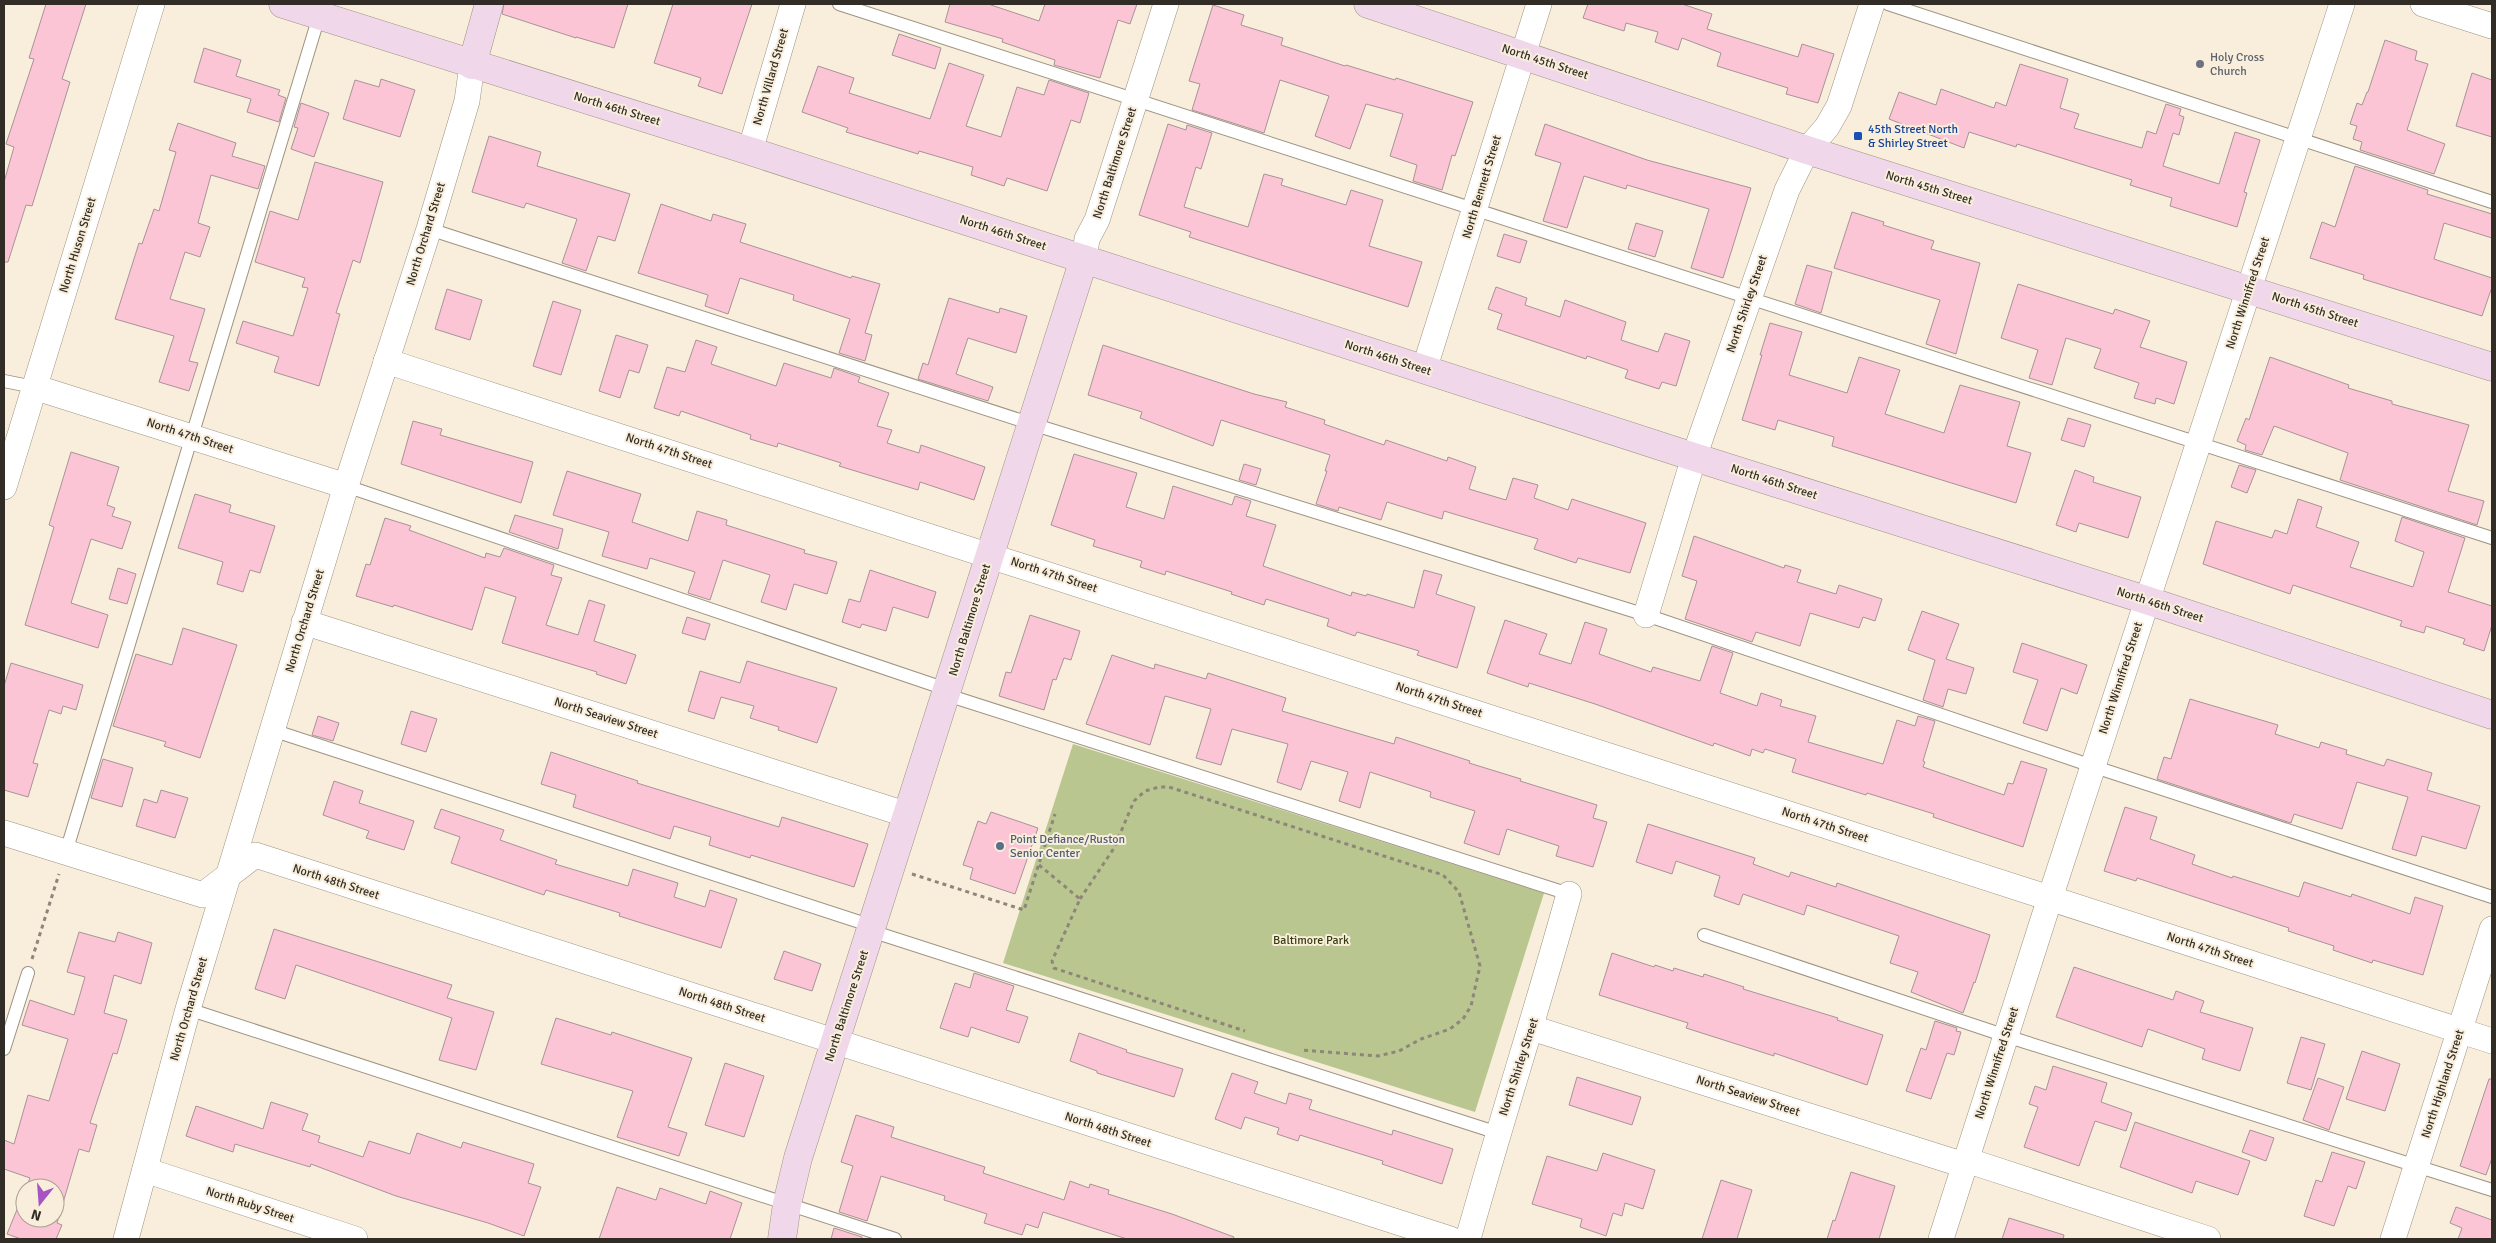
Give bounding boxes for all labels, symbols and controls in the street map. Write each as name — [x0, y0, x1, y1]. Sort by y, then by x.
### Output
street label: North Villard Street — [750, 27, 792, 127]
street label: North 45th Street — [1500, 41, 1590, 83]
place label: Holy Cross Church — [2210, 50, 2264, 79]
marker: Holy Cross Church — [2194, 58, 2206, 70]
street label: North 46th Street — [572, 89, 662, 129]
street label: North Baltimore Street — [1090, 105, 1140, 221]
place label: 45th Street North & Shirley Street — [1868, 122, 1958, 151]
marker: 45th Street North & Shirley Street — [1852, 130, 1864, 142]
street label: North Bennett Street — [1459, 134, 1505, 240]
street label: North 45th Street — [1884, 168, 1974, 208]
street label: North Orchard Street — [403, 180, 449, 288]
street label: North Huson Street — [56, 195, 100, 295]
street label: North 46th Street — [958, 212, 1048, 254]
street label: North Winnifred Street — [2223, 235, 2273, 351]
street label: North Shirley Street — [1723, 253, 1771, 355]
street label: North 45th Street — [2270, 289, 2360, 331]
street label: North 46th Street — [1343, 337, 1433, 379]
street label: North 47th Street — [145, 415, 235, 457]
street label: North 47th Street — [624, 430, 714, 472]
street label: North 46th Street — [1729, 461, 1819, 503]
street label: North 47th Street — [1009, 554, 1099, 596]
street label: North Baltimore Street — [946, 562, 994, 678]
street label: North Orchard Street — [282, 567, 328, 675]
street label: North 46th Street — [2115, 584, 2205, 626]
street label: North Winnifred Street — [2096, 620, 2146, 736]
street label: North 47th Street — [1394, 679, 1484, 721]
street label: North Seaview Street — [552, 694, 660, 742]
street label: North 47th Street — [1780, 804, 1870, 846]
place label: Point Defiance/Ruston Senior Center — [1010, 832, 1125, 861]
marker: Point Defiance/Ruston Senior Center — [994, 840, 1006, 852]
street label: North 48th Street — [291, 861, 381, 903]
street label: North 47th Street — [2165, 929, 2255, 971]
park label: Baltimore Park — [1273, 933, 1349, 948]
street label: North Baltimore Street — [822, 948, 872, 1064]
street label: North Orchard Street — [167, 955, 211, 1063]
street label: North 48th Street — [677, 984, 767, 1026]
street label: North Winnifred Street — [1972, 1005, 2022, 1121]
street label: North Shirley Street — [1496, 1016, 1542, 1118]
street label: North Highland Street — [2418, 1028, 2468, 1140]
street label: North Seaview Street — [1694, 1072, 1802, 1120]
street label: North 48th Street — [1063, 1109, 1153, 1151]
north arrow — [15, 1178, 65, 1228]
street label: North Ruby Street — [204, 1184, 296, 1226]
text: N — [29, 1205, 43, 1225]

